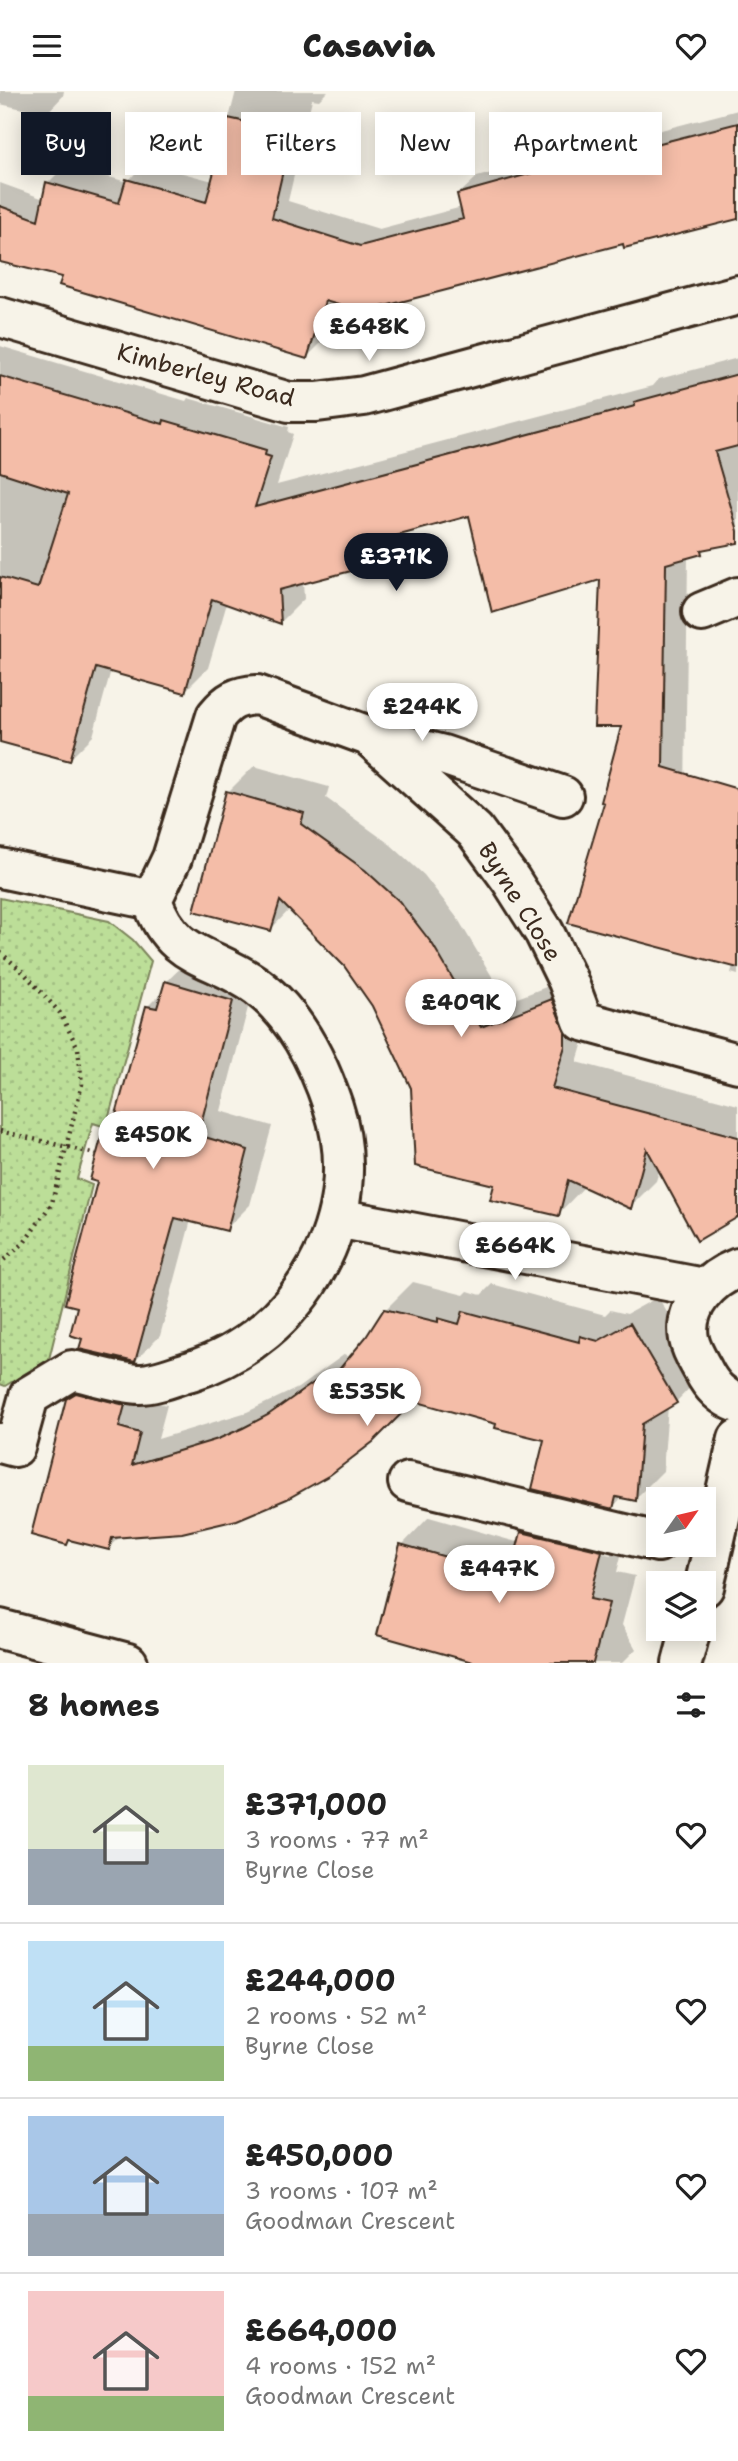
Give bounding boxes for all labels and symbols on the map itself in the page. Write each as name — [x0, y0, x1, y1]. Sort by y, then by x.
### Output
pin: £648K — [320, 303, 418, 363]
street label: Kimberley Road — [114, 336, 298, 414]
pin: £371K — [347, 533, 445, 593]
pin: £244K — [373, 683, 471, 743]
street label: Byrne Close — [471, 836, 569, 968]
pin: £409K — [412, 979, 510, 1039]
pin: £450K — [104, 1111, 202, 1171]
pin: £664K — [466, 1223, 564, 1282]
pin: £535K — [318, 1369, 416, 1428]
north arrow — [646, 1487, 716, 1557]
pin: £447K — [450, 1545, 548, 1605]

